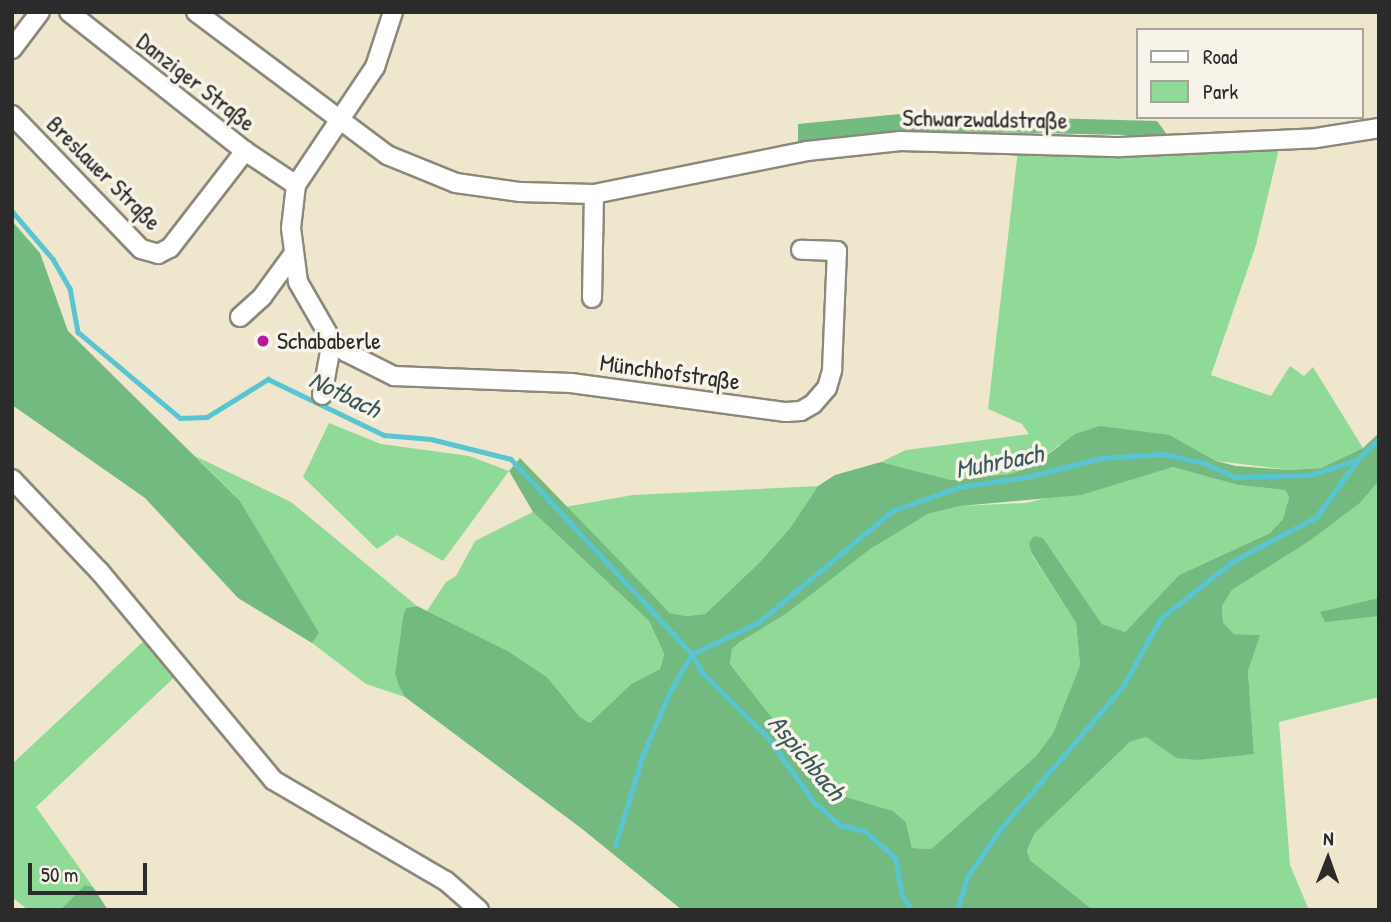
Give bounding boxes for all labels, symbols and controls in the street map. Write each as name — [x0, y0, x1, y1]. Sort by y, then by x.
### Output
street label: Danziger Straße — [131, 27, 261, 137]
legend — [1136, 28, 1363, 119]
text: Road — [1203, 42, 1237, 71]
text: Park — [1203, 77, 1238, 106]
street label: Schwarzwaldstraße — [902, 103, 1068, 135]
street label: Breslauer Straße — [41, 110, 167, 236]
place label: Schababerle — [277, 327, 381, 355]
marker: Schababerle — [255, 333, 271, 349]
street label: Münchhofstraße — [598, 348, 742, 396]
water label: Notbach — [304, 364, 386, 424]
water label: Muhrbach — [952, 437, 1046, 485]
water label: Aspichbach — [762, 708, 852, 806]
north arrow — [1293, 824, 1363, 894]
text: N — [1323, 825, 1334, 851]
scale bar — [32, 848, 150, 892]
text: 50 m — [41, 860, 78, 889]

